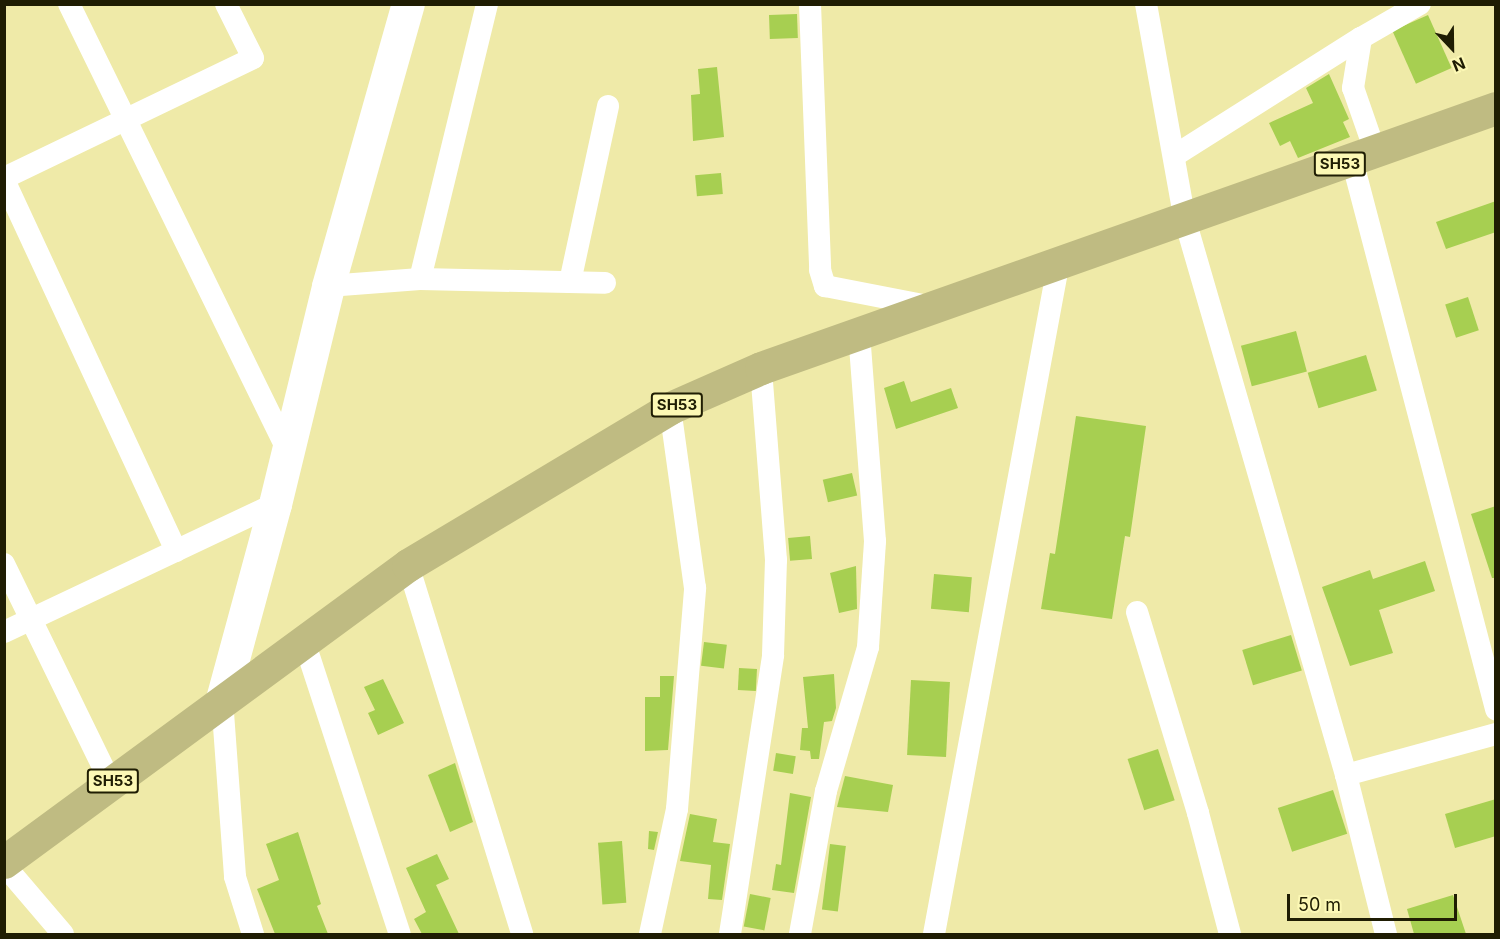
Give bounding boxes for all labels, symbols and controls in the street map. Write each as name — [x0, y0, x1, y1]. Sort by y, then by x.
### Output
north arrow — [1422, 18, 1482, 78]
text: N — [1449, 53, 1468, 76]
road number: SH53 — [1313, 152, 1367, 176]
road number: SH53 — [650, 393, 704, 417]
road number: SH53 — [86, 769, 140, 793]
scale bar — [1290, 882, 1460, 920]
text: 50 m — [1298, 894, 1341, 915]

